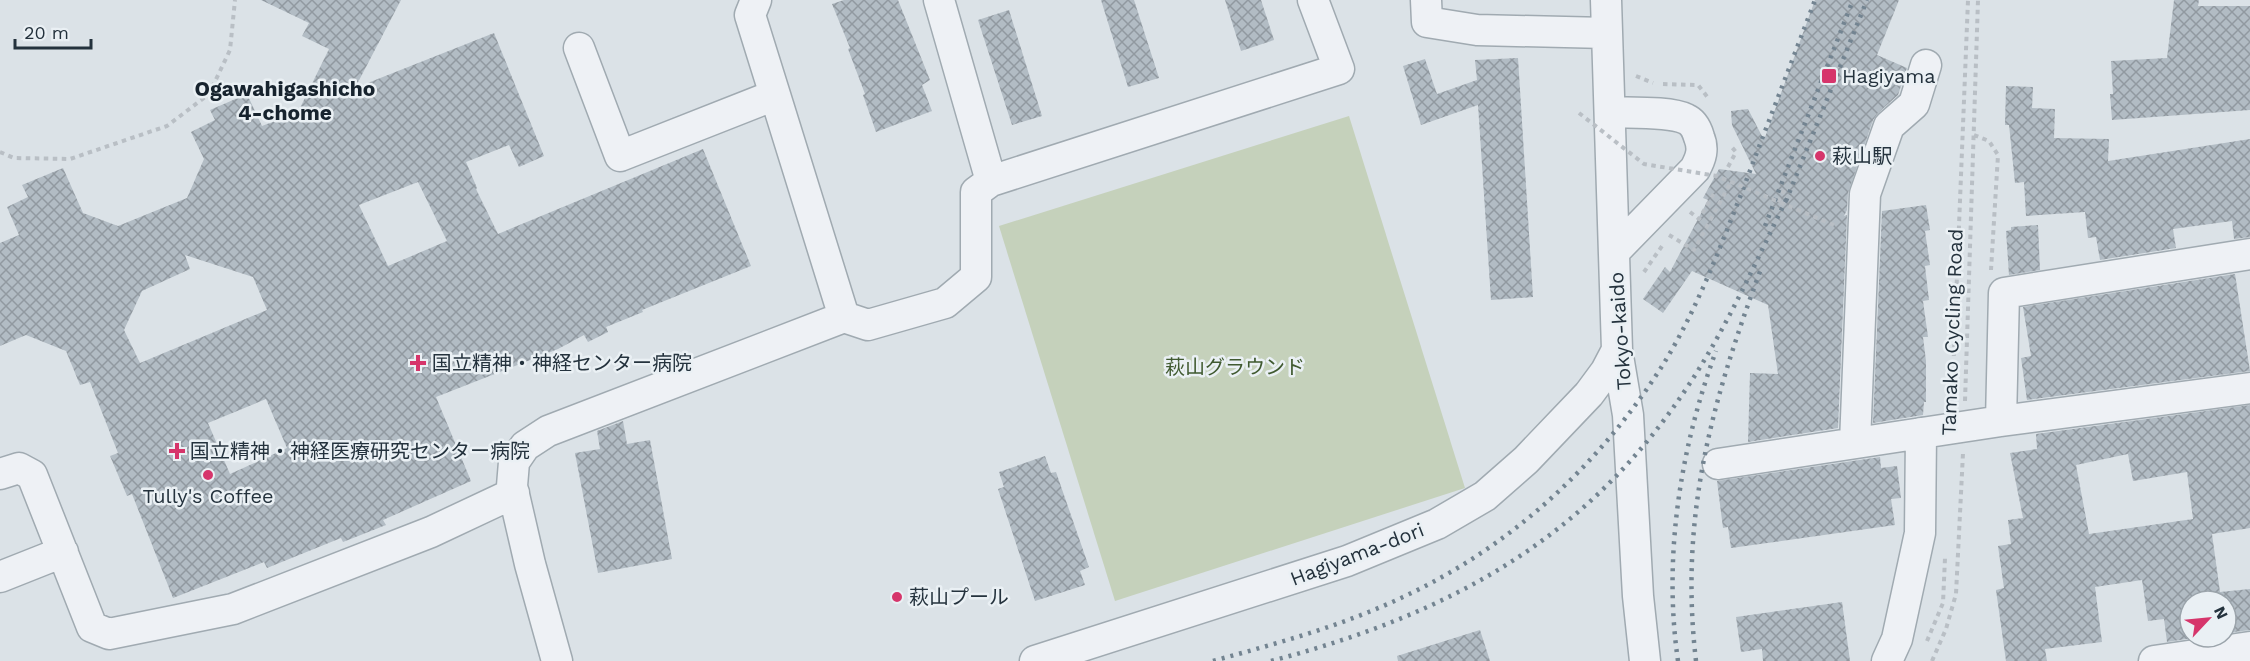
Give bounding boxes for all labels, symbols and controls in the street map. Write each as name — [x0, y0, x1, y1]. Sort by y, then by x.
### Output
scale bar — [15, 12, 92, 50]
text: 20 m — [24, 22, 69, 43]
place label: Hagiyama — [1842, 64, 1936, 88]
marker: Hagiyama — [1820, 67, 1838, 85]
district label: Ogawahigashicho 4-chome — [195, 76, 375, 125]
place label: 萩山駅 — [1832, 144, 1892, 168]
marker: 萩山駅 — [1813, 149, 1827, 163]
street label: Tamako Cycling Road — [1936, 228, 1968, 436]
street label: Tokyo-kaido — [1604, 271, 1636, 391]
place label: 国立精神・神経センター病院 — [432, 351, 692, 375]
marker: 国立精神・神経センター病院 — [409, 354, 427, 372]
park label: 萩山グラウンド — [1165, 355, 1305, 379]
place label: 国立精神・神経医療研究センター病院 — [190, 439, 530, 463]
marker: 国立精神・神経医療研究センター病院 — [168, 442, 186, 460]
marker: Tully's Coffee — [201, 468, 215, 482]
place label: Tully's Coffee — [142, 484, 274, 508]
street label: Hagiyama-dori — [1287, 517, 1427, 591]
place label: 萩山プール — [909, 585, 1009, 609]
north arrow — [2178, 589, 2238, 649]
marker: 萩山プール — [890, 590, 904, 604]
text: N — [2210, 603, 2232, 622]

